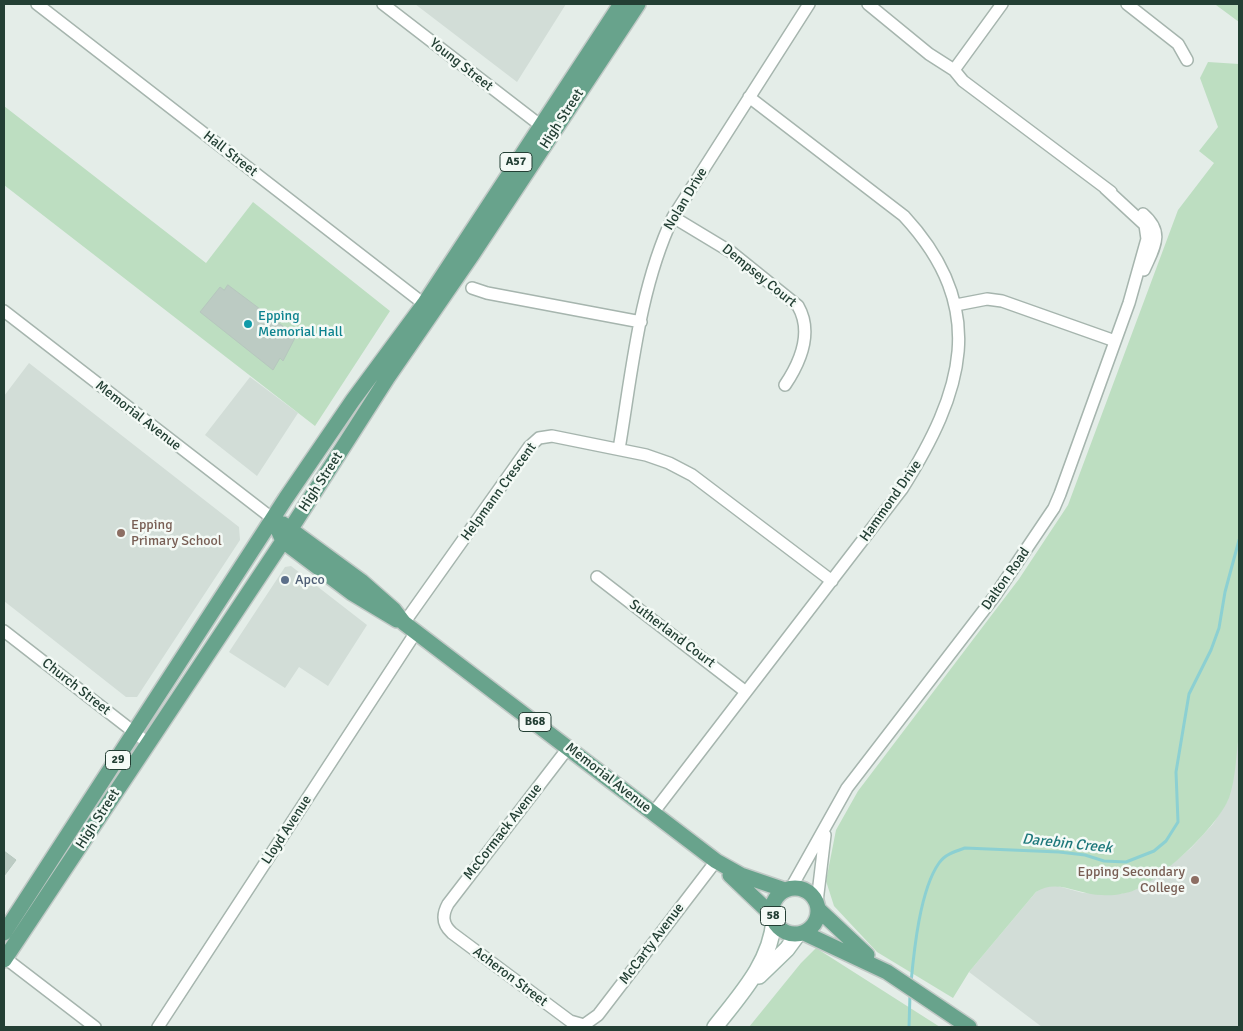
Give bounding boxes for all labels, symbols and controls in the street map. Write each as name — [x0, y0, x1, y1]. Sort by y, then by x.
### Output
street label: Young Street — [426, 35, 496, 95]
street label: High Street — [536, 86, 588, 152]
street label: Hall Street — [200, 128, 260, 180]
road number: A57 — [500, 152, 532, 172]
street label: Nolan Drive — [661, 165, 711, 233]
street label: Dempsey Court — [718, 241, 800, 311]
place label: Epping Memorial Hall — [258, 308, 343, 341]
marker: Epping Memorial Hall — [242, 318, 254, 330]
street label: Memorial Avenue — [92, 377, 184, 455]
street label: Helpmann Crescent — [458, 440, 540, 544]
street label: High Street — [295, 449, 347, 515]
street label: Hammond Drive — [857, 457, 925, 545]
place label: Epping Primary School — [131, 517, 222, 550]
marker: Epping Primary School — [115, 527, 127, 539]
street label: Dalton Road — [978, 544, 1034, 614]
place label: Apco — [295, 572, 325, 588]
marker: Apco — [279, 574, 291, 586]
street label: Sutherland Court — [626, 596, 718, 672]
street label: Church Street — [38, 655, 114, 719]
road number: B68 — [519, 712, 551, 732]
street label: Memorial Avenue — [562, 739, 654, 817]
road number: 29 — [106, 750, 130, 770]
street label: McCormack Avenue — [460, 781, 546, 883]
street label: High Street — [72, 786, 124, 852]
street label: Lloyd Avenue — [258, 792, 316, 868]
water label: Darebin Creek — [1021, 830, 1113, 858]
place label: Epping Secondary College — [1078, 864, 1185, 896]
marker: Epping Secondary College — [1189, 874, 1201, 886]
street label: McCarty Avenue — [616, 900, 688, 988]
road number: 58 — [760, 906, 786, 926]
street label: Acheron Street — [469, 944, 551, 1010]

